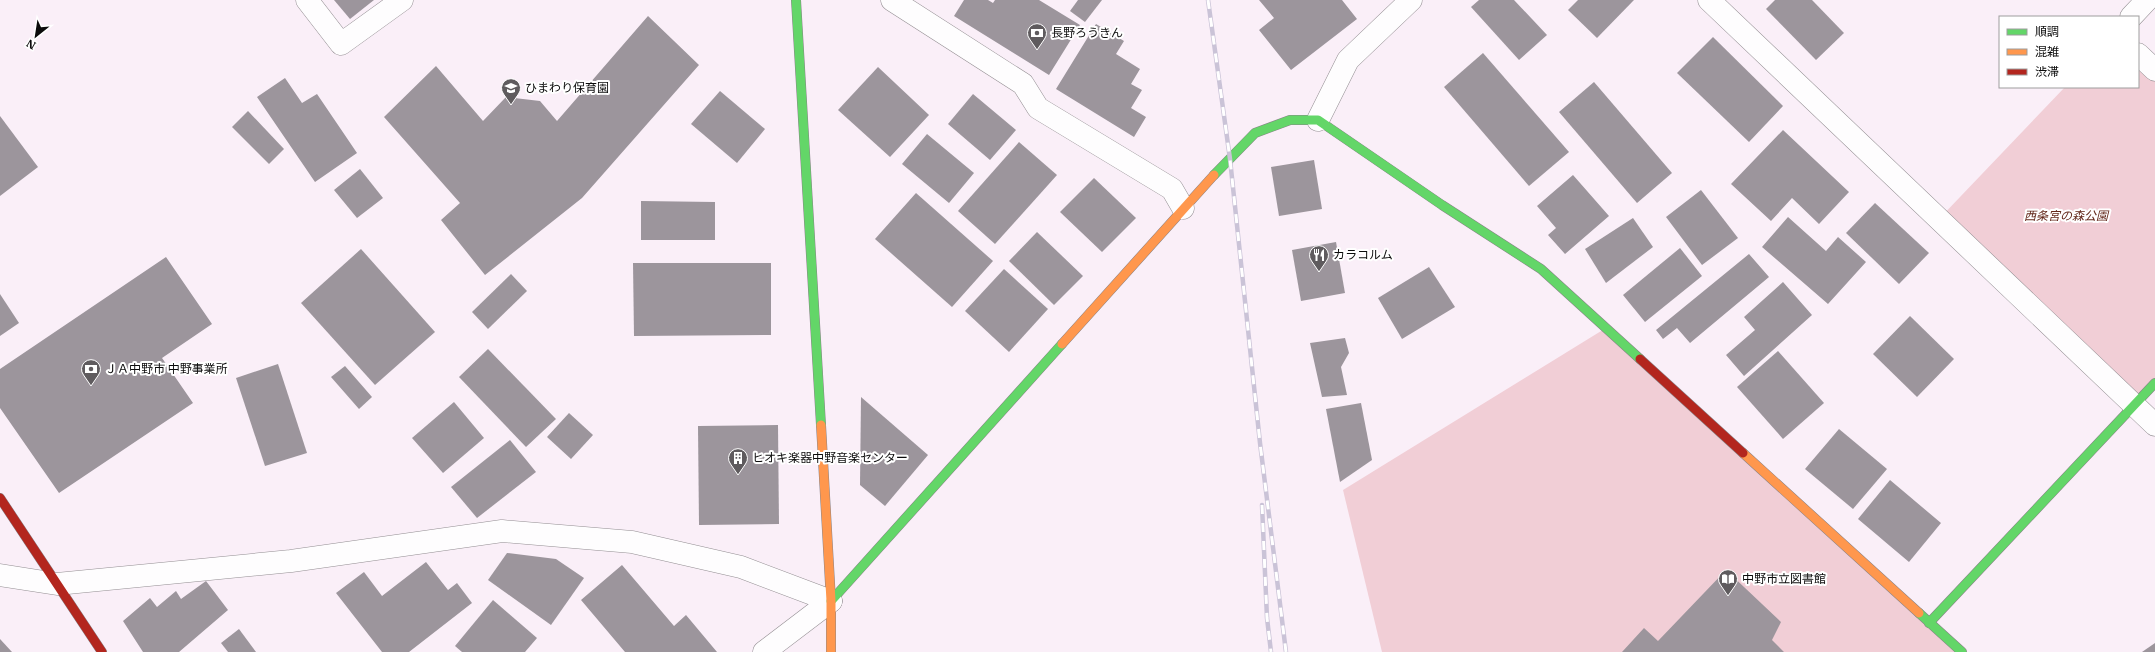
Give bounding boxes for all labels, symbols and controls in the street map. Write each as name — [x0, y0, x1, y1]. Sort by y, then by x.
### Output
north arrow — [16, 16, 56, 56]
legend — [1999, 16, 2139, 88]
bank icon: 長野ろうきん — [1026, 22, 1048, 50]
text: 順調 — [2035, 24, 2059, 39]
place label: 長野ろうきん — [1051, 25, 1123, 40]
text: N — [23, 36, 38, 53]
text: 混雑 — [2035, 44, 2059, 59]
text: 渋滞 — [2035, 64, 2059, 79]
school or university icon: ひまわり保育園 — [500, 77, 522, 105]
place label: ひまわり保育園 — [525, 80, 609, 95]
park label: 西条宮の森公園 — [2024, 208, 2110, 223]
restaurant icon: カラコルム — [1308, 244, 1330, 272]
place label: カラコルム — [1333, 247, 1393, 262]
bank icon: ＪＡ中野市 中野事業所 — [80, 358, 102, 386]
place label: ＪＡ中野市 中野事業所 — [105, 361, 228, 376]
building icon: ヒオキ楽器中野音楽センター — [727, 447, 749, 475]
place label: ヒオキ楽器中野音楽センター — [752, 450, 908, 465]
library icon: 中野市立図書館 — [1717, 568, 1739, 596]
place label: 中野市立図書館 — [1742, 571, 1826, 586]

